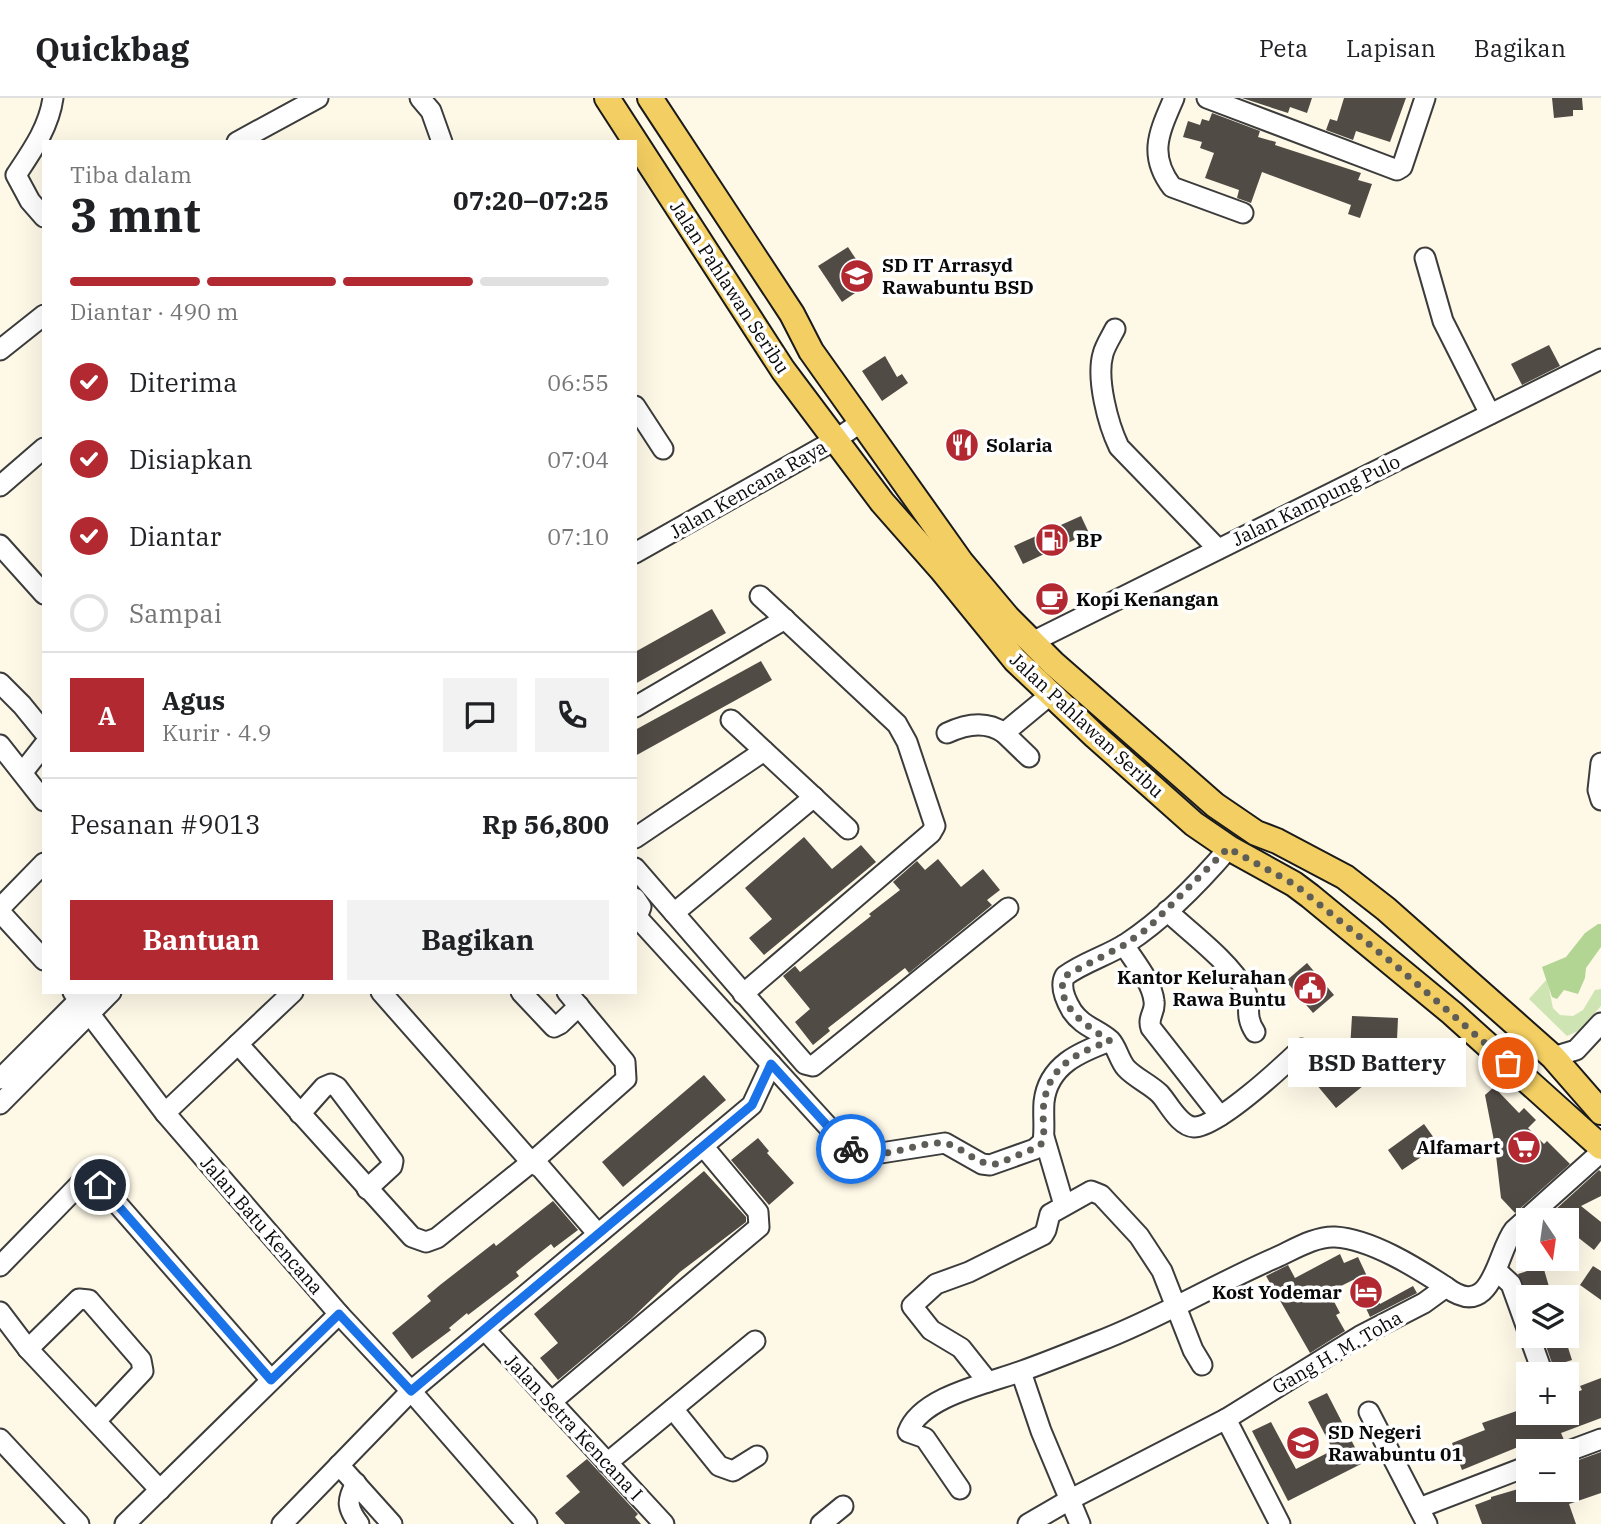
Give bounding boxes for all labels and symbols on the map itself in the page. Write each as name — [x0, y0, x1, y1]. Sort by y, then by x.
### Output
street label: Jalan Pahlawan Seribu — [665, 196, 795, 378]
place label: SD IT Arrasyd Rawabuntu BSD — [882, 253, 1034, 299]
school or university icon: SD IT Arrasyd Rawabuntu BSD — [838, 257, 876, 295]
restaurant icon: Solaria — [943, 426, 981, 464]
place label: Solaria — [986, 433, 1053, 457]
street label: Jalan Kencana Raya — [665, 434, 831, 544]
street label: Jalan Kampung Pulo — [1228, 449, 1404, 551]
fuel station icon: BP — [1033, 521, 1071, 559]
place label: BP — [1076, 528, 1102, 552]
cafe icon: Kopi Kenangan — [1033, 580, 1071, 618]
place label: Kopi Kenangan — [1076, 587, 1219, 611]
street label: Jalan Pahlawan Seribu — [1005, 647, 1169, 803]
place label: Kantor Kelurahan Rawa Buntu — [1117, 965, 1286, 1011]
public building icon: Kantor Kelurahan Rawa Buntu — [1291, 969, 1329, 1007]
pin — [1478, 1033, 1538, 1093]
callout: BSD Battery — [1288, 1038, 1466, 1088]
courier — [816, 1114, 886, 1184]
supermarket icon: Alfamart — [1505, 1128, 1543, 1166]
place label: Alfamart — [1416, 1135, 1500, 1159]
street label: Jalan Batu Kencana — [195, 1151, 329, 1299]
pin — [70, 1155, 130, 1215]
north arrow — [1516, 1208, 1578, 1270]
hotel icon: Kost Yodemar — [1347, 1273, 1385, 1311]
place label: Kost Yodemar — [1212, 1280, 1343, 1304]
street label: Gang H. M. Toha — [1268, 1305, 1406, 1399]
street label: Jalan Setra Kencana I — [500, 1349, 648, 1505]
place label: SD Negeri Rawabuntu 01 — [1328, 1420, 1463, 1466]
school or university icon: SD Negeri Rawabuntu 01 — [1284, 1424, 1322, 1462]

